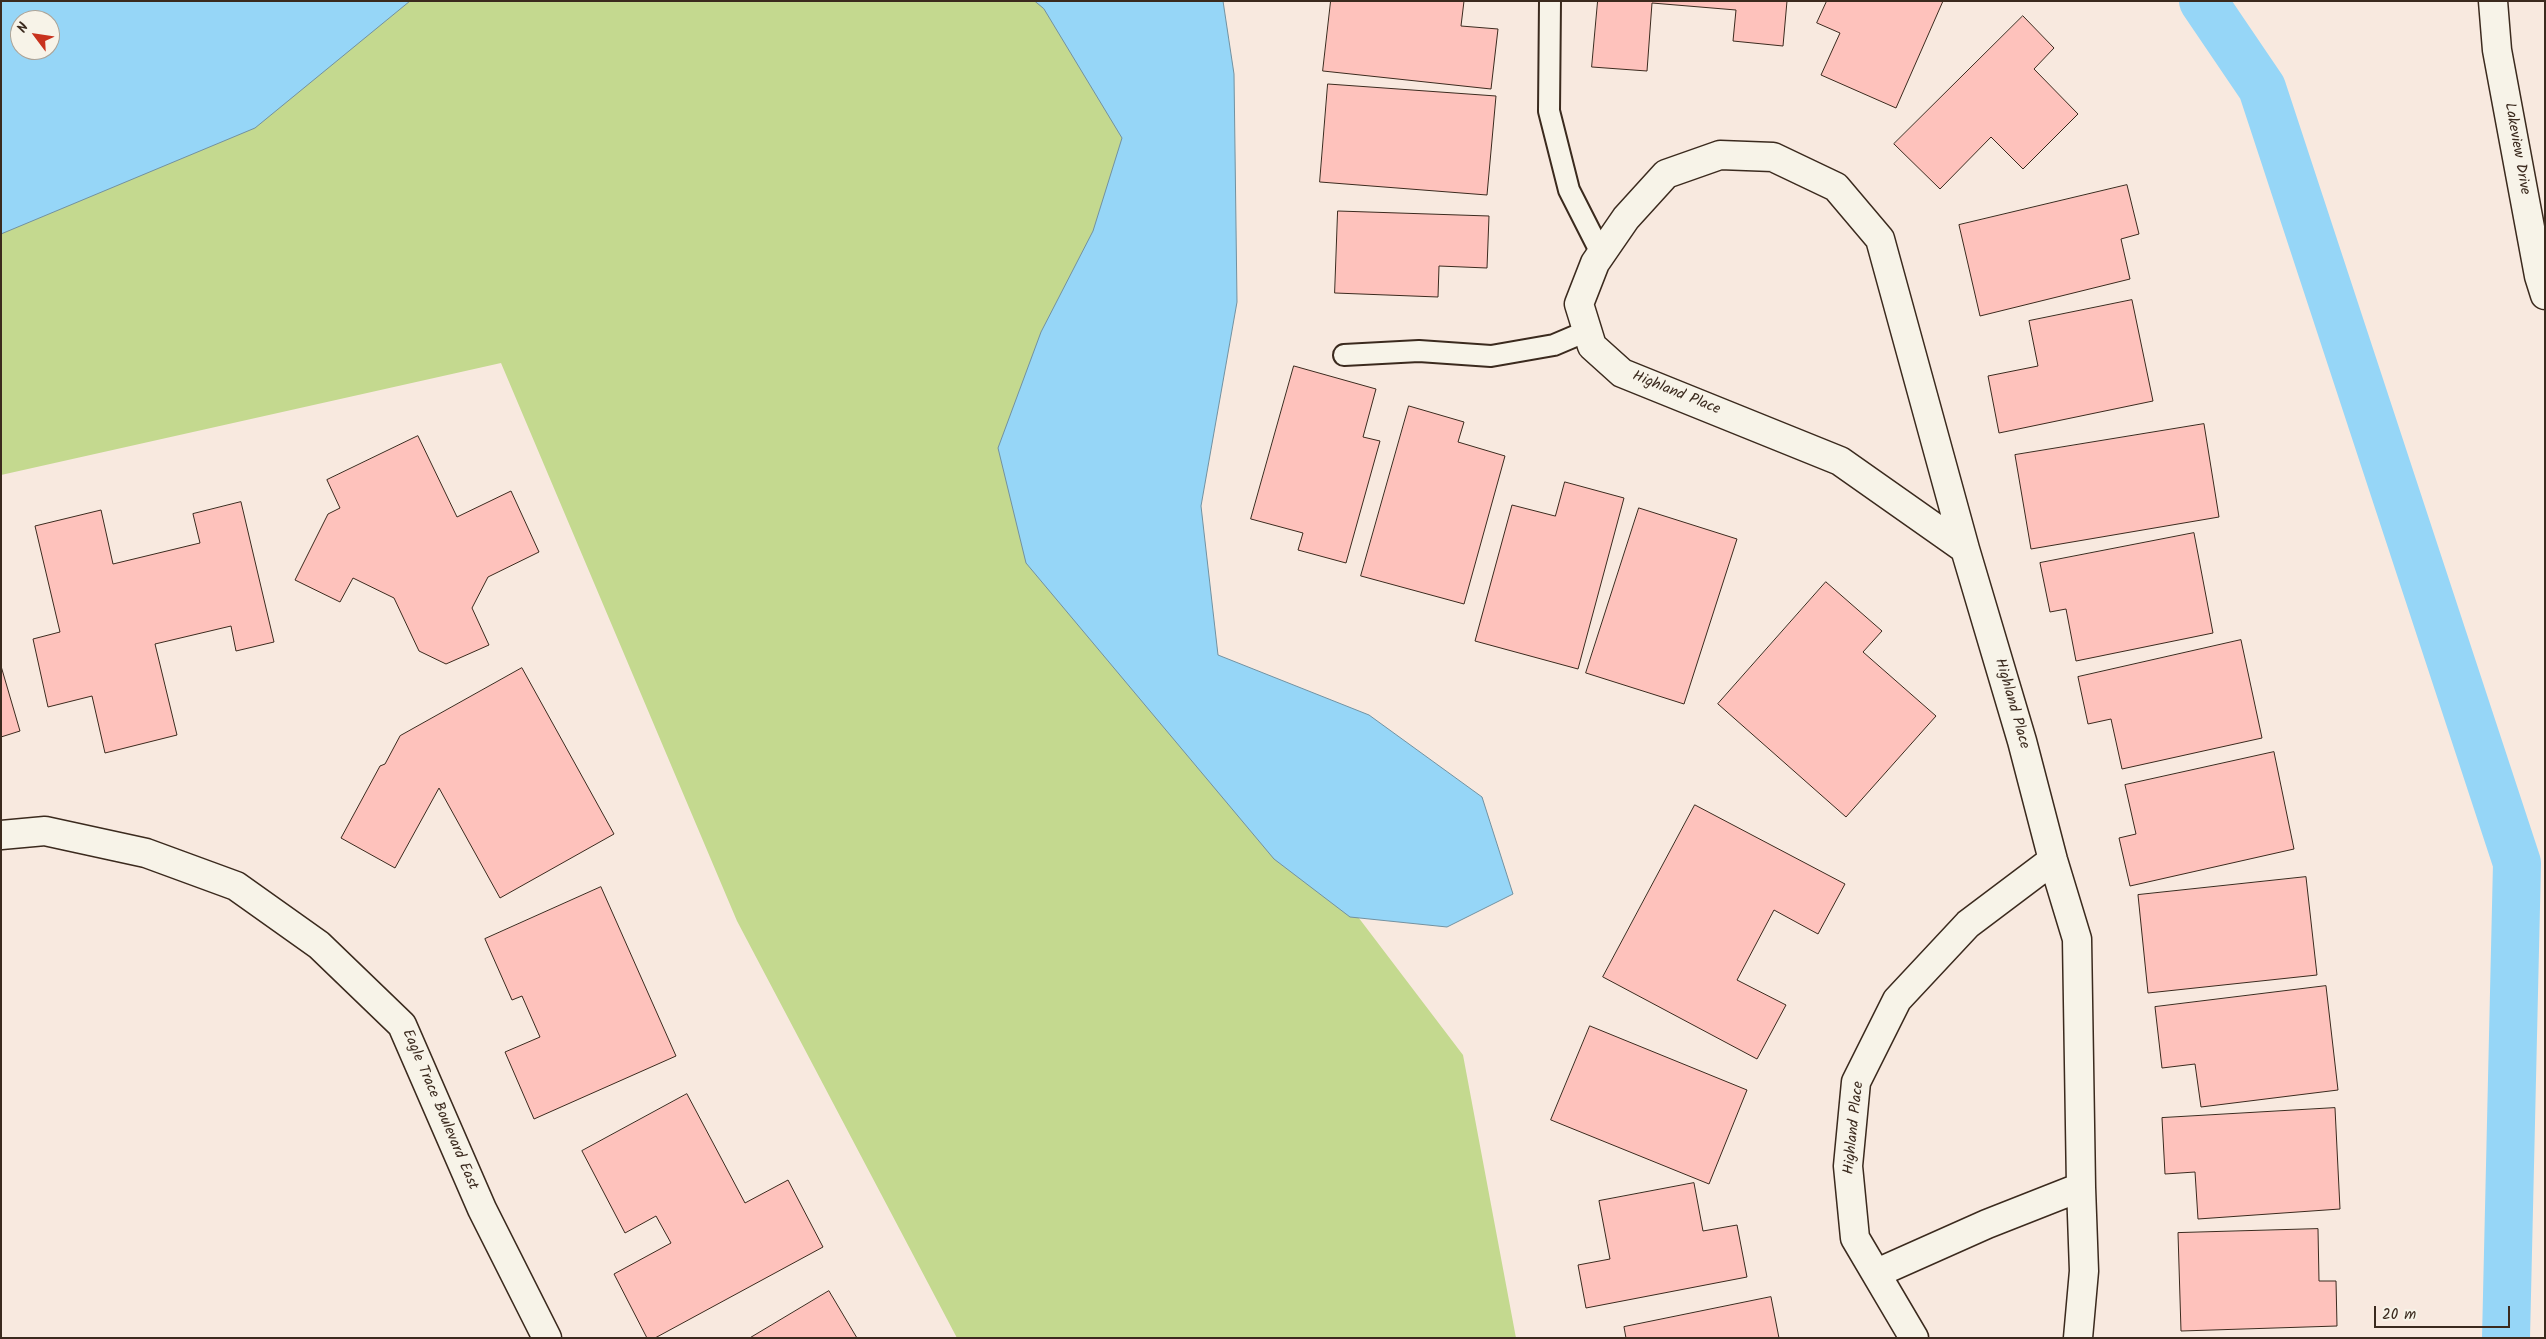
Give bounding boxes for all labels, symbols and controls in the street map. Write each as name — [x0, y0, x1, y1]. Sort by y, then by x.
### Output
north arrow — [10, 10, 60, 60]
text: N — [11, 18, 35, 37]
street label: Lakeview Drive — [2499, 102, 2533, 196]
street label: Highland Place — [1629, 368, 1723, 420]
street label: Highland Place — [1989, 657, 2033, 751]
street label: Eagle Trace Boulevard East — [397, 1027, 481, 1193]
street label: Highland Place — [1841, 1081, 1869, 1175]
scale bar — [2376, 1296, 2512, 1328]
text: 20 m — [2382, 1303, 2416, 1327]

